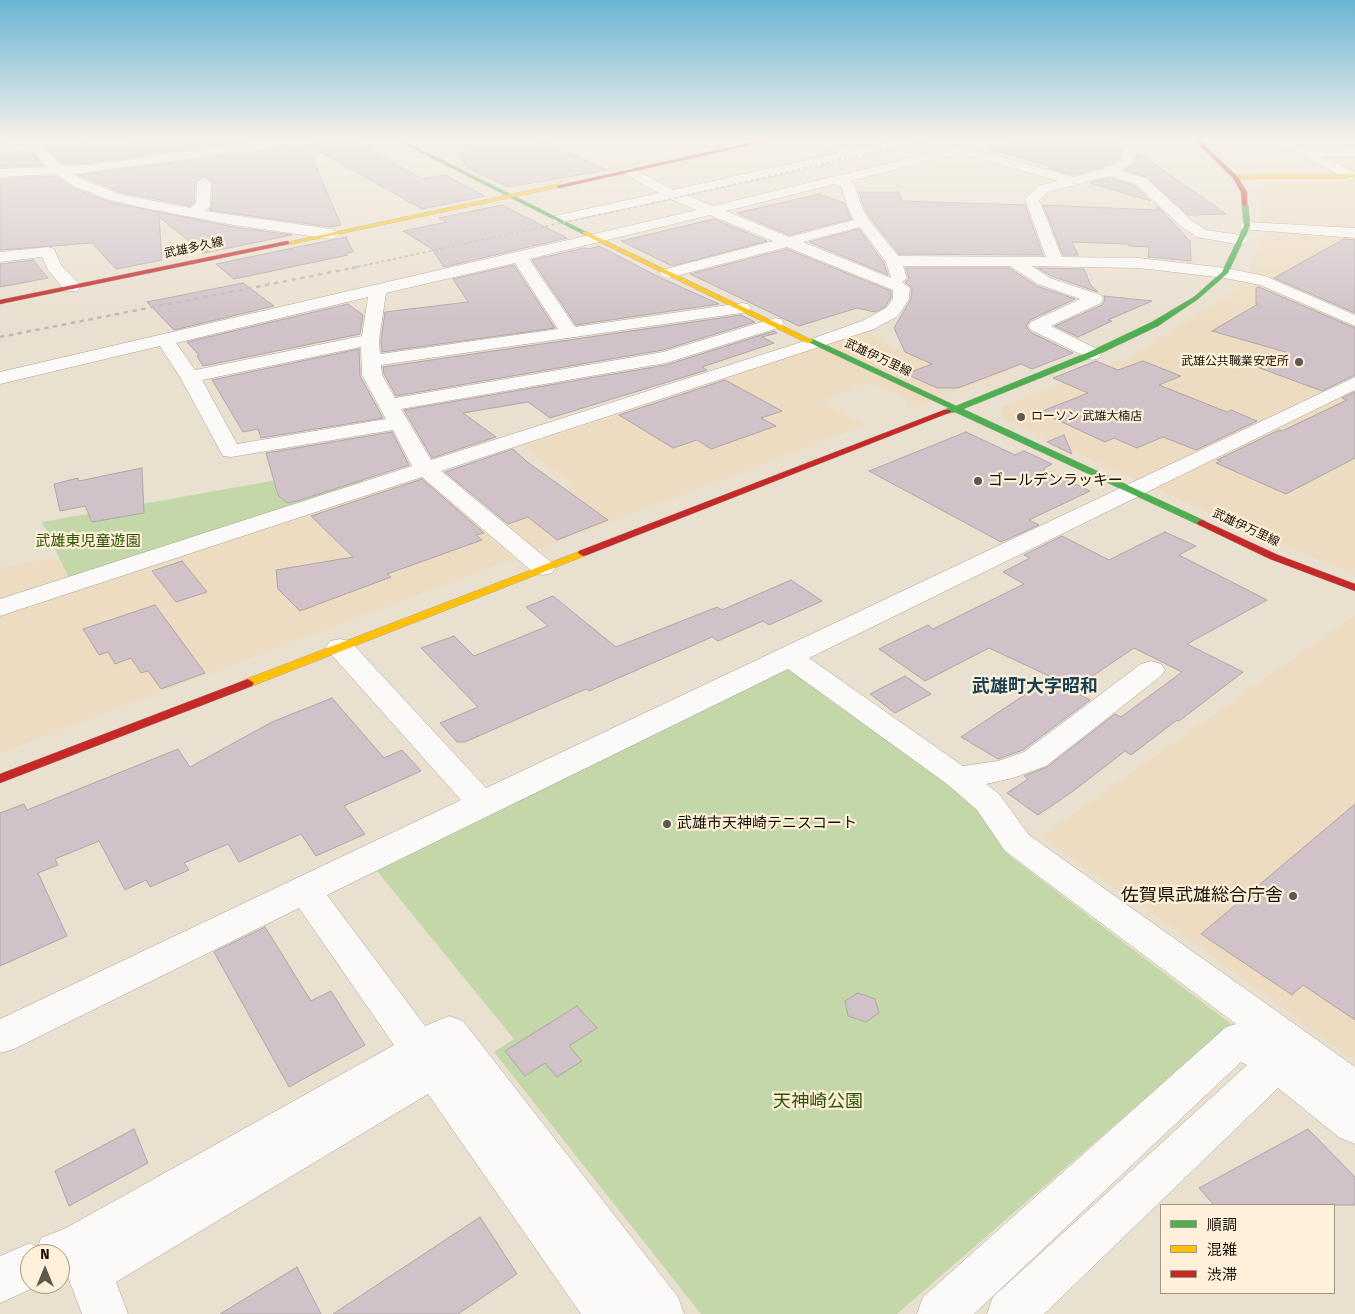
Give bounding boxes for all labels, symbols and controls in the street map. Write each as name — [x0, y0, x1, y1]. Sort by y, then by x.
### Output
street label: 武雄多久線 — [163, 235, 225, 261]
street label: 武雄伊万里線 — [842, 336, 914, 380]
place label: 武雄公共職業安定所 — [1181, 355, 1289, 369]
marker: 武雄公共職業安定所 — [1293, 356, 1305, 368]
place label: ローソン 武雄大楠店 — [1031, 410, 1142, 424]
marker: ローソン 武雄大楠店 — [1015, 411, 1027, 423]
place label: ゴールデンラッキー — [988, 472, 1123, 490]
marker: ゴールデンラッキー — [972, 475, 984, 487]
street label: 武雄伊万里線 — [1210, 506, 1282, 550]
park label: 武雄東児童遊園 — [36, 533, 140, 551]
district label: 武雄町大字昭和 — [972, 676, 1098, 698]
place label: 武雄市天神崎テニスコート — [677, 815, 857, 833]
marker: 武雄市天神崎テニスコート — [661, 818, 673, 830]
place label: 佐賀県武雄総合庁舎 — [1121, 885, 1283, 907]
marker: 佐賀県武雄総合庁舎 — [1287, 890, 1299, 902]
park label: 天神崎公園 — [773, 1091, 863, 1113]
legend — [1160, 1204, 1335, 1294]
text: 順調 — [1207, 1216, 1237, 1234]
text: 混雑 — [1207, 1241, 1237, 1259]
north arrow — [20, 1244, 70, 1294]
text: N — [40, 1246, 50, 1263]
text: 渋滞 — [1207, 1266, 1237, 1284]

